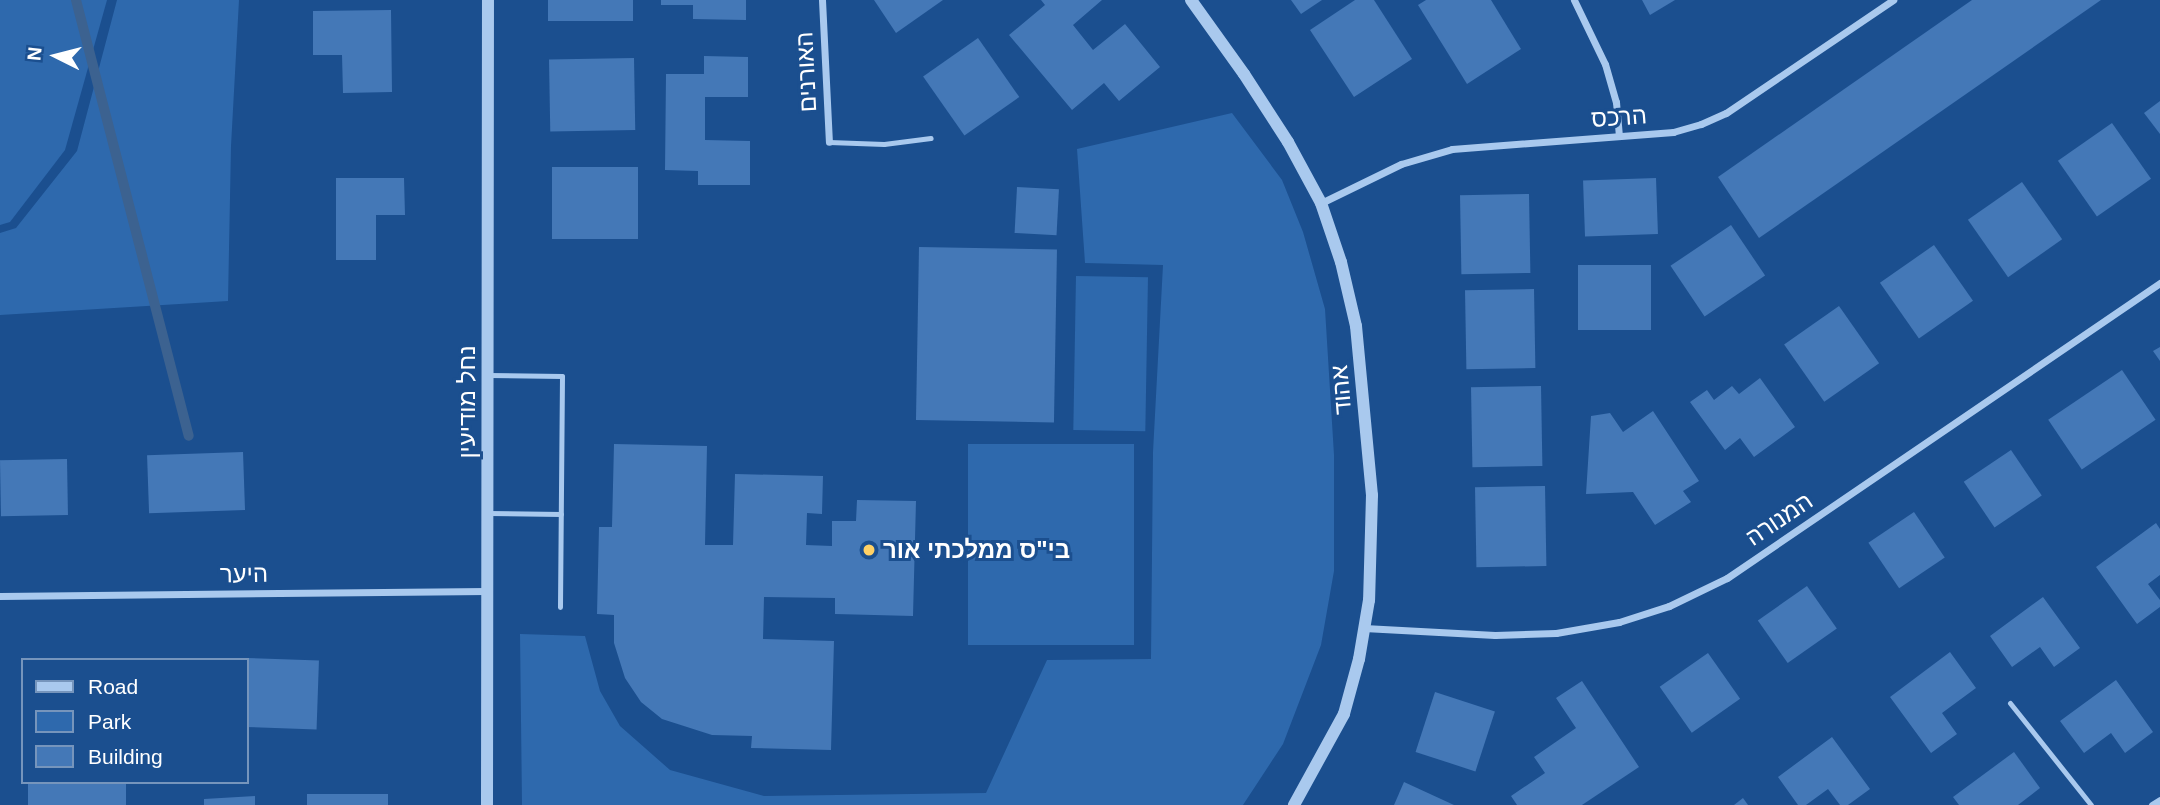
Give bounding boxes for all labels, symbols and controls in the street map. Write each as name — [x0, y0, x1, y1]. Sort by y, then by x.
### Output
north arrow — [21, 21, 91, 91]
street label: האורנים — [790, 31, 822, 113]
text: N — [23, 46, 46, 62]
street label: הרכס — [1590, 101, 1648, 133]
street label: נחל מודיעין — [453, 345, 481, 459]
street label: אהוד — [1324, 364, 1358, 416]
street label: המנורה — [1740, 486, 1818, 552]
place label: בי"ס ממלכתי אור — [883, 536, 1070, 564]
marker: בי"ס ממלכתי אור — [861, 542, 877, 558]
street label: היער — [220, 559, 268, 589]
legend — [21, 658, 248, 784]
text: Road — [88, 675, 138, 698]
text: Park — [88, 710, 131, 733]
text: Building — [88, 745, 163, 768]

